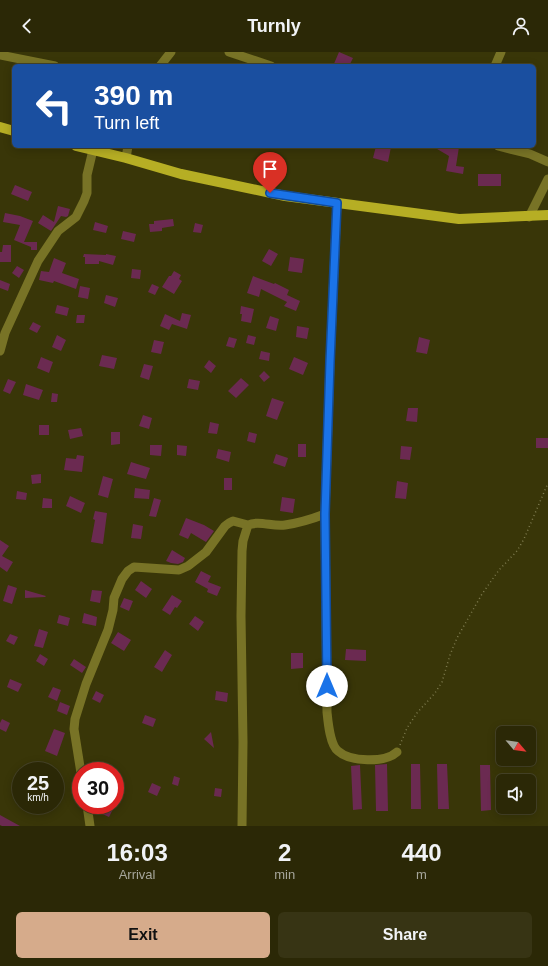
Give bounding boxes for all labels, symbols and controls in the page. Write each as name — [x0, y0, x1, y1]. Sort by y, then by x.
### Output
icon: back — [16, 15, 38, 37]
icon: person — [510, 15, 532, 37]
text: Turnly — [247, 16, 301, 36]
icon: left — [28, 80, 80, 132]
text: 390 m — [94, 80, 173, 111]
text: Turn left — [94, 113, 159, 133]
pin — [253, 152, 287, 193]
icon: arrive — [259, 158, 281, 180]
position arrow — [306, 665, 348, 707]
north arrow — [496, 726, 536, 766]
map controls — [496, 726, 536, 814]
speed limit sign: 30 — [72, 762, 124, 814]
text: 25 — [27, 772, 49, 794]
button: sound — [496, 774, 536, 814]
text: km/h — [27, 792, 49, 803]
text: 16:03 — [106, 839, 168, 866]
text: 2 — [278, 839, 291, 866]
text: 440 — [402, 839, 442, 866]
text: Arrival — [119, 867, 156, 882]
text: min — [274, 867, 295, 882]
text: m — [416, 867, 427, 882]
button: Exit — [16, 912, 270, 958]
button: Share — [278, 912, 532, 958]

